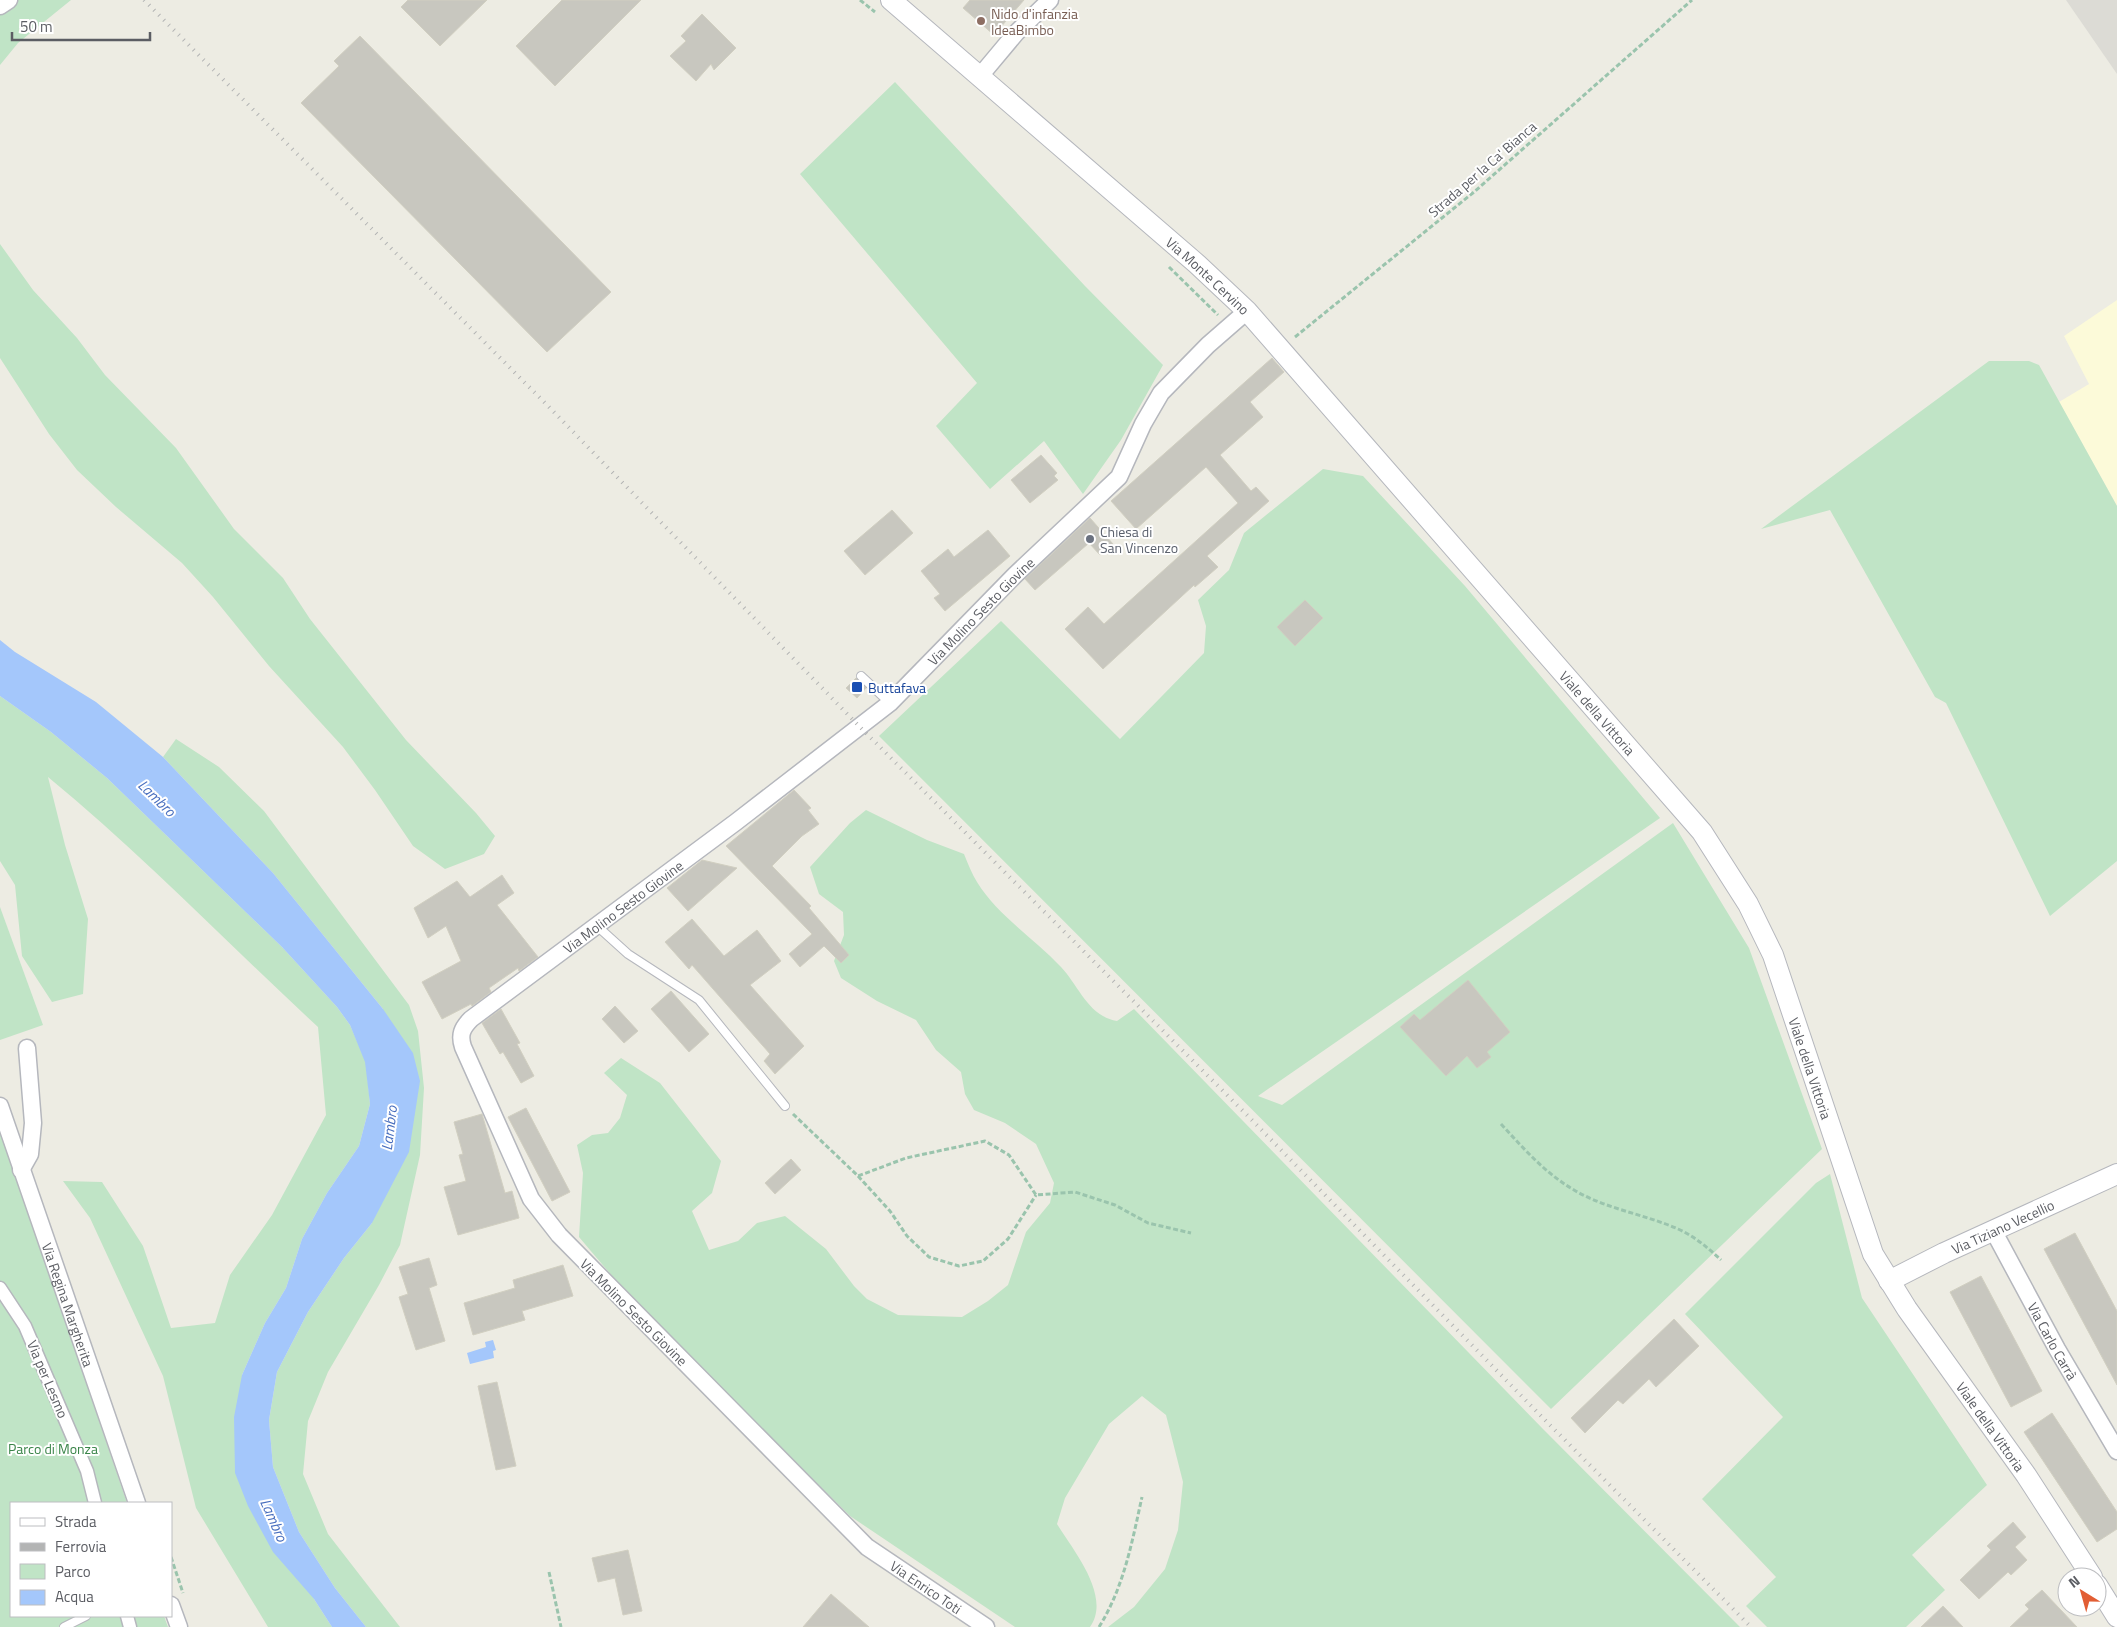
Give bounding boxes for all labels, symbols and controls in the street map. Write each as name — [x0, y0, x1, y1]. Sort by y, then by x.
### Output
place label: Nido d'infanzia IdeaBimbo — [991, 3, 1078, 40]
scale bar — [12, 10, 150, 42]
text: 50 m — [20, 15, 53, 38]
marker: Nido d'infanzia IdeaBimbo — [975, 15, 987, 27]
street label: Strada per la Ca' Bianca — [1423, 116, 1541, 222]
street label: Via Monte Cervino — [1162, 231, 1255, 319]
place label: Chiesa di San Vincenzo — [1100, 521, 1178, 558]
marker: Chiesa di San Vincenzo — [1084, 533, 1096, 545]
street label: Via Molino Sesto Giovine — [922, 552, 1039, 670]
street label: Viale della Vittoria — [1555, 666, 1641, 760]
place label: Buttafava — [868, 677, 926, 698]
marker: Buttafava — [850, 680, 864, 694]
water label: Lambro — [133, 774, 182, 822]
street label: Via Molino Sesto Giovine — [558, 855, 687, 958]
street label: Viale della Vittoria — [1784, 1014, 1838, 1122]
water label: Lambro — [375, 1104, 403, 1152]
street label: Via Tiziano Vecellio — [1948, 1194, 2057, 1259]
street label: Via Regina Margherita — [37, 1240, 100, 1369]
street label: Via Molino Sesto Giovine — [575, 1253, 693, 1371]
street label: Via Carlo Carrà — [2023, 1298, 2083, 1384]
street label: Via per Lesmo — [22, 1337, 74, 1421]
street label: Viale della Vittoria — [1952, 1377, 2031, 1476]
park label: Parco di Monza — [8, 1438, 98, 1459]
water label: Lambro — [254, 1495, 294, 1546]
legend — [10, 1502, 172, 1617]
text: Strada — [55, 1510, 97, 1533]
text: Ferrovia — [55, 1535, 107, 1558]
street label: Via Enrico Toti — [886, 1555, 966, 1619]
text: Parco — [55, 1560, 91, 1583]
north arrow — [2057, 1567, 2107, 1617]
text: N — [2064, 1570, 2084, 1593]
text: Acqua — [55, 1585, 94, 1608]

